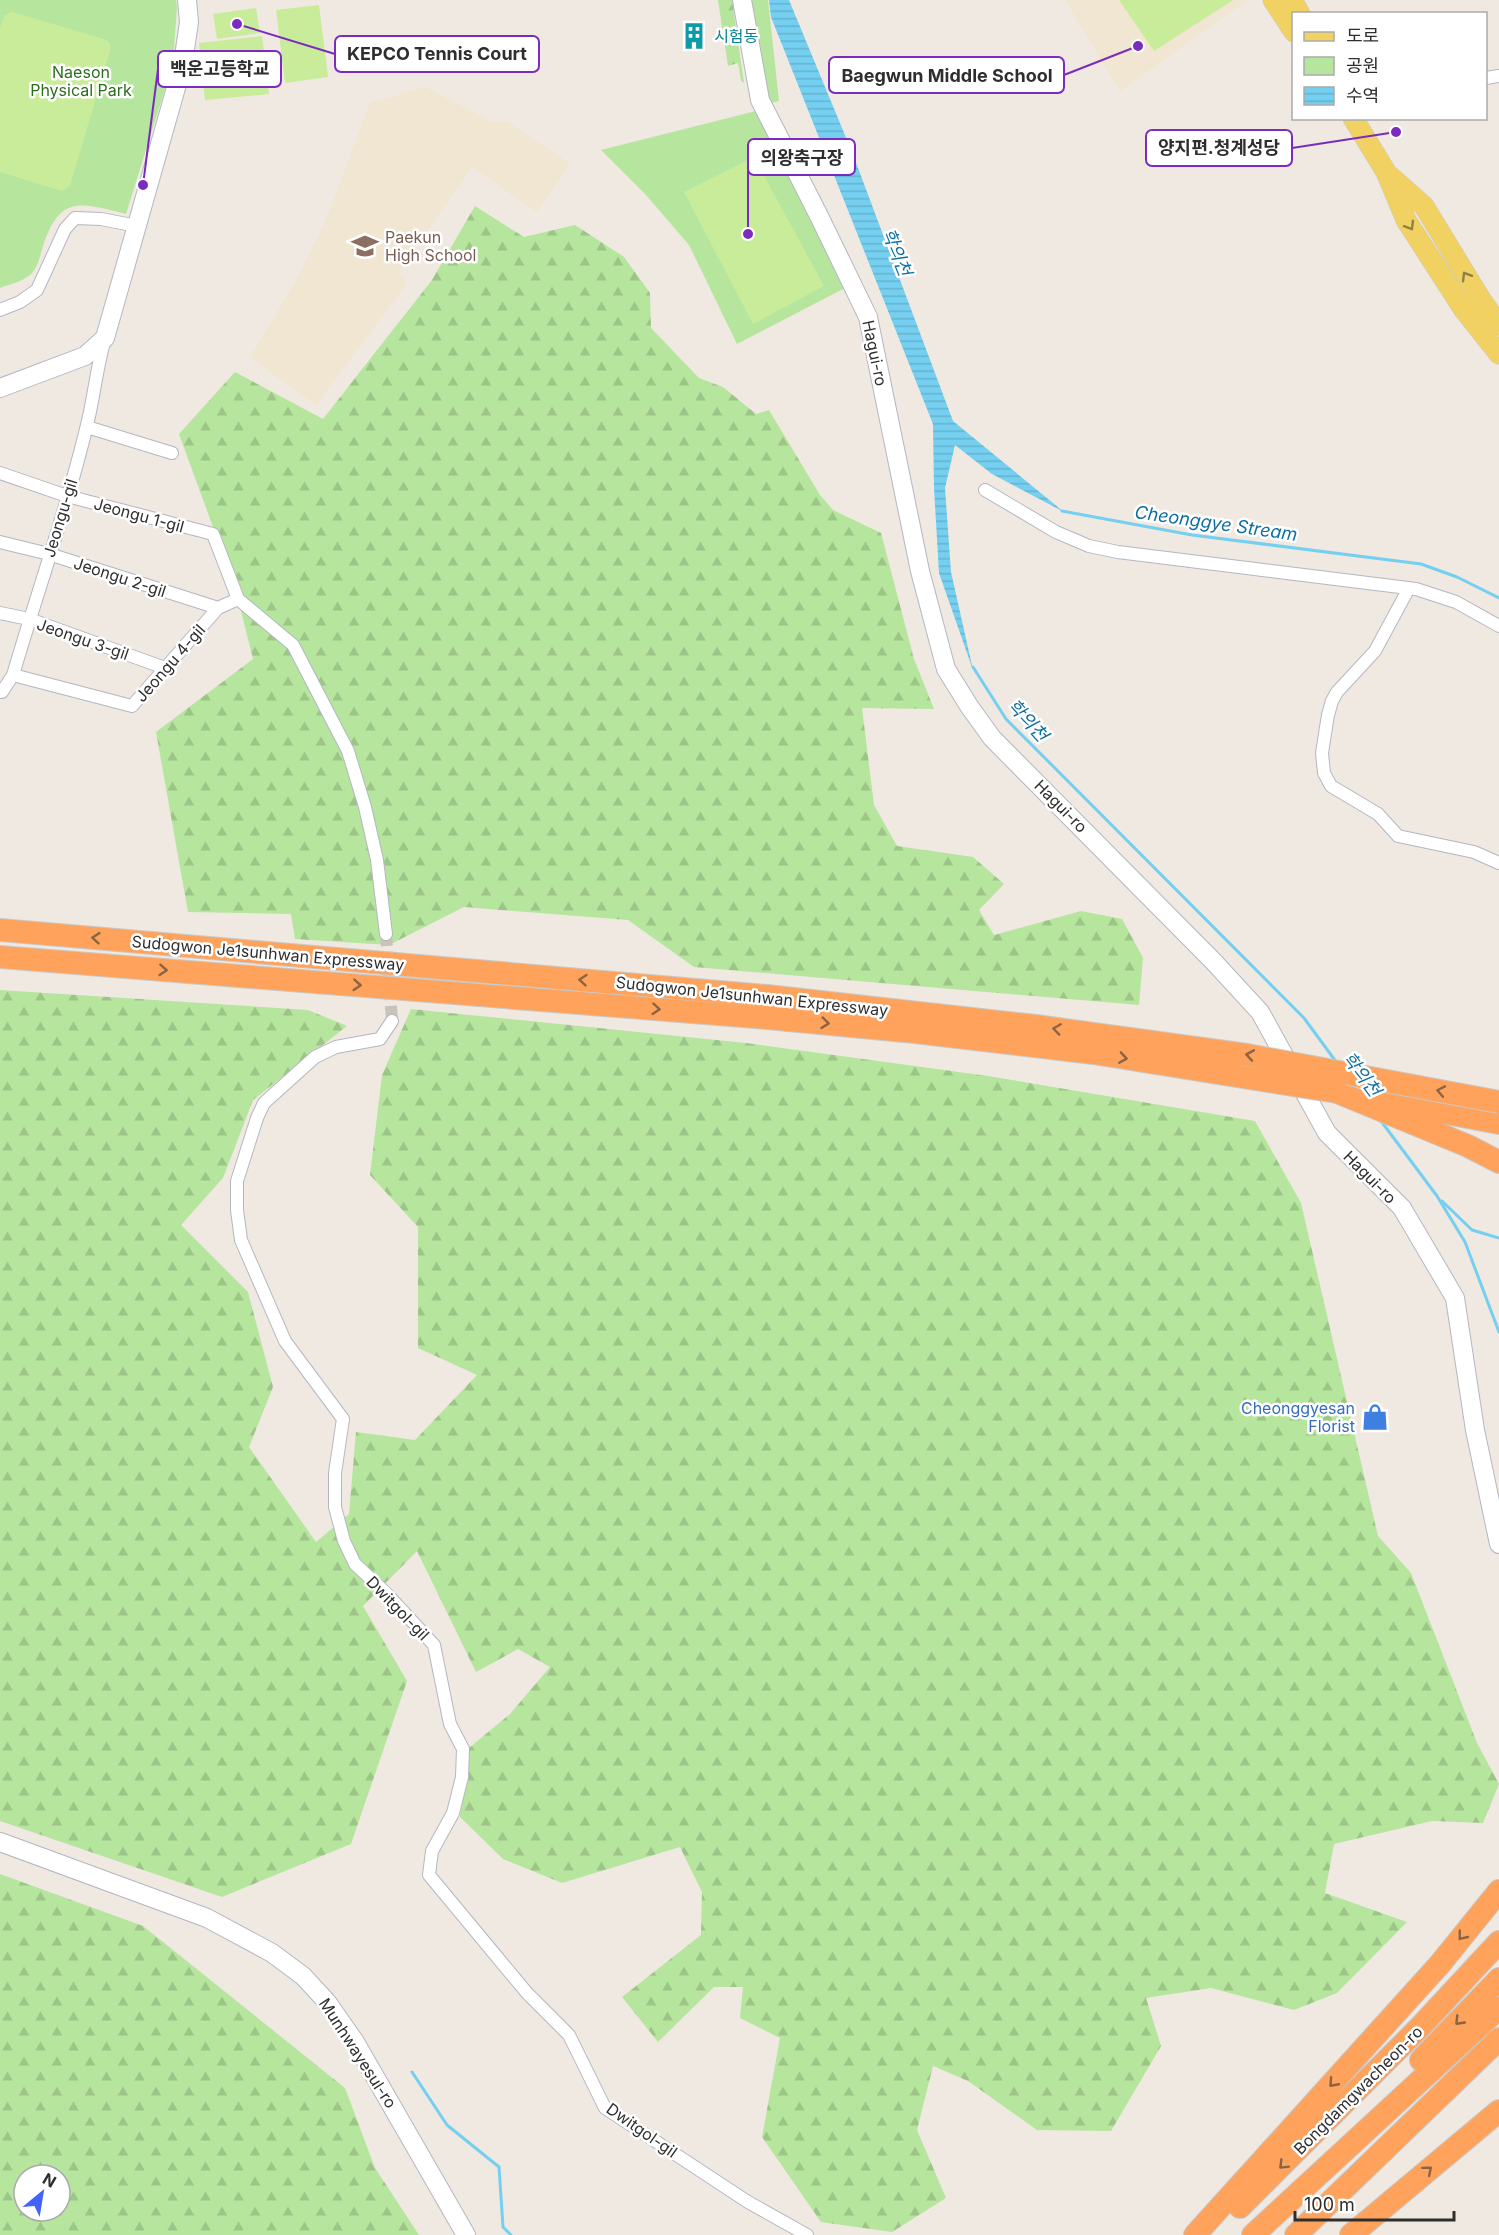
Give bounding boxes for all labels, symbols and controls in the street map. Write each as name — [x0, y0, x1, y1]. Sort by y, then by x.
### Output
legend — [1292, 12, 1487, 120]
building icon: 시험동 — [679, 21, 709, 51]
text: 도로 — [1346, 25, 1379, 46]
place label: 시험동 — [714, 26, 758, 46]
callout: KEPCO Tennis Court — [335, 36, 539, 72]
text: KEPCO Tennis Court — [347, 43, 527, 64]
callout: 백운고등학교 — [158, 51, 281, 87]
text: 공원 — [1346, 55, 1379, 76]
callout: Baegwun Middle School — [829, 57, 1064, 93]
text: 백운고등학교 — [170, 58, 270, 79]
park label: Naeson Physical Park — [30, 62, 132, 100]
text: Baegwun Middle School — [841, 65, 1053, 86]
text: 수역 — [1346, 85, 1379, 106]
callout: 양지편.청계성당 — [1146, 130, 1292, 166]
text: 양지편.청계성당 — [1158, 137, 1280, 158]
callout: 의왕축구장 — [748, 139, 855, 175]
text: 의왕축구장 — [761, 147, 844, 168]
one-way arrow — [1402, 220, 1414, 230]
water label: 학의천 — [878, 225, 917, 281]
place label: Paekun High School — [385, 227, 476, 265]
school or university icon: Paekun High School — [350, 231, 380, 261]
one-way arrow — [1462, 272, 1474, 282]
street label: Hagui-ro — [858, 318, 892, 388]
street label: Jeongu-gil — [39, 476, 81, 560]
street label: Jeongu 1-gil — [92, 493, 186, 537]
water label: Cheonggye Stream — [1133, 501, 1299, 545]
street label: Jeongu 2-gil — [71, 553, 169, 601]
street label: Jeongu 3-gil — [34, 614, 132, 664]
street label: Jeongu 4-gil — [131, 620, 209, 706]
water label: 학의천 — [1004, 695, 1054, 747]
street label: Hagui-ro — [1030, 775, 1092, 837]
street label: Sudogwon Je1sunhwan Expressway — [131, 931, 405, 975]
one-way arrow — [92, 932, 101, 945]
one-way arrow — [158, 963, 168, 976]
street label: Sudogwon Je1sunhwan Expressway — [615, 972, 889, 1020]
one-way arrow — [579, 974, 588, 987]
one-way arrow — [353, 978, 362, 991]
one-way arrow — [652, 1002, 661, 1015]
one-way arrow — [821, 1016, 830, 1029]
one-way arrow — [1052, 1023, 1061, 1035]
water label: 학의천 — [1339, 1048, 1387, 1102]
one-way arrow — [1245, 1050, 1254, 1062]
one-way arrow — [1118, 1051, 1128, 1064]
one-way arrow — [1437, 1085, 1447, 1098]
street label: Hagui-ro — [1339, 1146, 1401, 1208]
place label: Cheonggyesan Florist — [1241, 1398, 1355, 1436]
shop icon: Cheonggyesan Florist — [1360, 1402, 1390, 1432]
street label: Dwitgol-gil — [362, 1572, 434, 1644]
one-way arrow — [1458, 1930, 1469, 1941]
street label: Munhwayesul-ro — [315, 1994, 401, 2112]
one-way arrow — [1455, 2014, 1466, 2025]
street label: Bongdamgwacheon-ro — [1290, 2022, 1426, 2158]
one-way arrow — [1329, 2076, 1340, 2086]
street label: Dwitgol-gil — [603, 2098, 681, 2162]
one-way arrow — [1279, 2157, 1290, 2168]
north arrow — [12, 2163, 72, 2223]
one-way arrow — [1421, 2166, 1432, 2177]
text: N — [39, 2168, 60, 2192]
scale bar — [1295, 2184, 1454, 2222]
text: 100 m — [1304, 2194, 1355, 2215]

